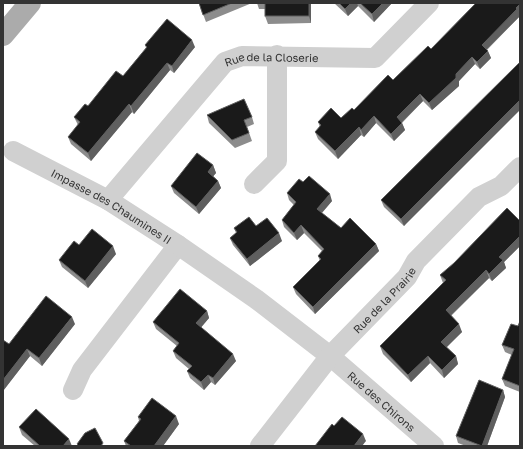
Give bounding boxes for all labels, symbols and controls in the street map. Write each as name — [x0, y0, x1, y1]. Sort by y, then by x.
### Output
street label: Rue de la Closerie — [223, 49, 319, 68]
street label: Impasse des Chaumines II — [49, 166, 174, 246]
street label: Rue de la Prairie — [350, 265, 418, 335]
street label: Rue des Chirons — [345, 368, 419, 434]

